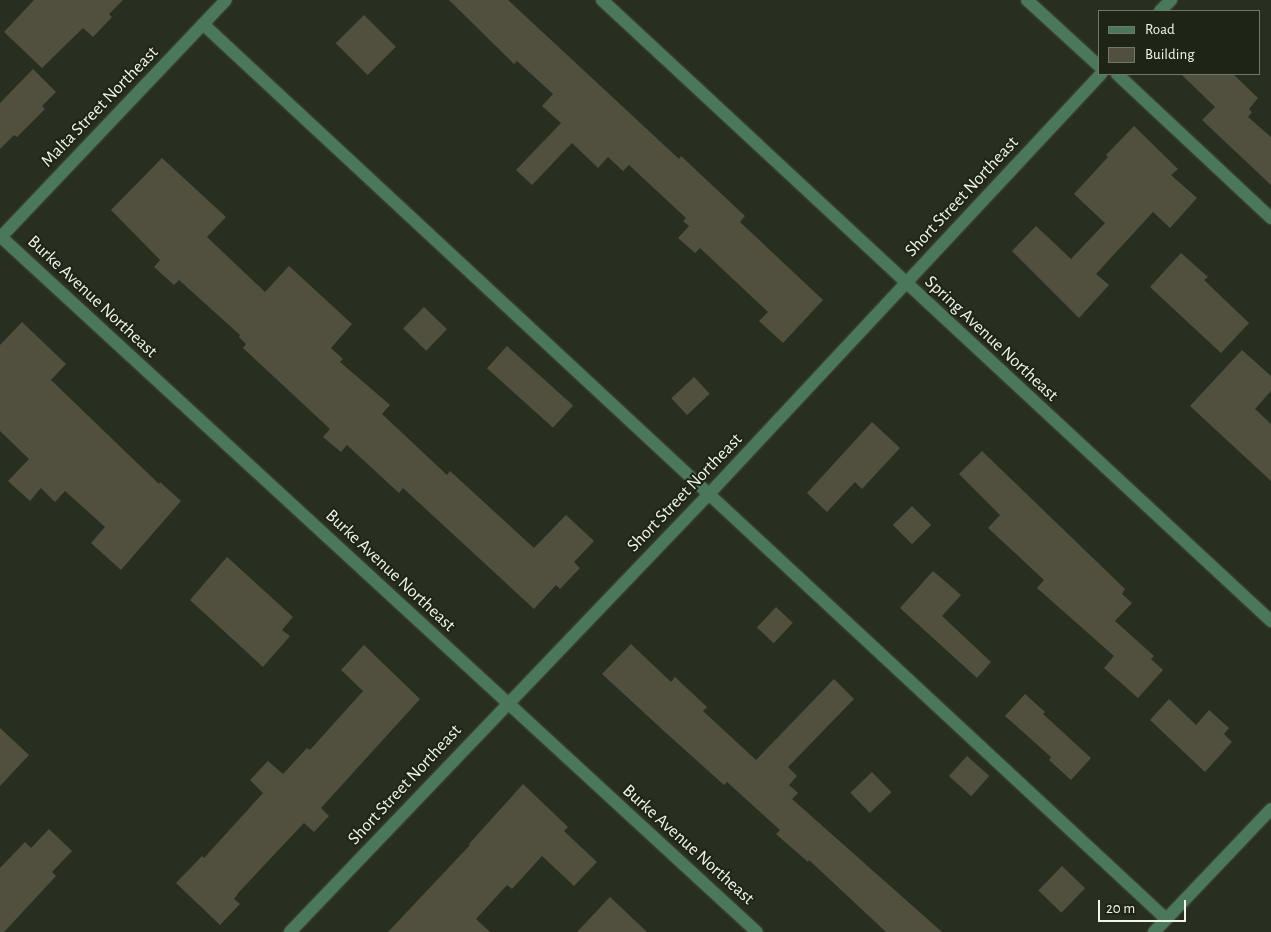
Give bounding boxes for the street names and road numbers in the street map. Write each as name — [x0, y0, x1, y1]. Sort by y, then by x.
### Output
street label: Malta Street Northeast — [37, 42, 163, 172]
street label: Short Street Northeast — [901, 132, 1023, 262]
street label: Burke Avenue Northeast — [23, 231, 161, 363]
street label: Spring Avenue Northeast — [920, 272, 1062, 406]
street label: Short Street Northeast — [623, 429, 747, 557]
street label: Burke Avenue Northeast — [321, 505, 459, 637]
street label: Short Street Northeast — [344, 720, 466, 850]
street label: Burke Avenue Northeast — [618, 780, 758, 910]

